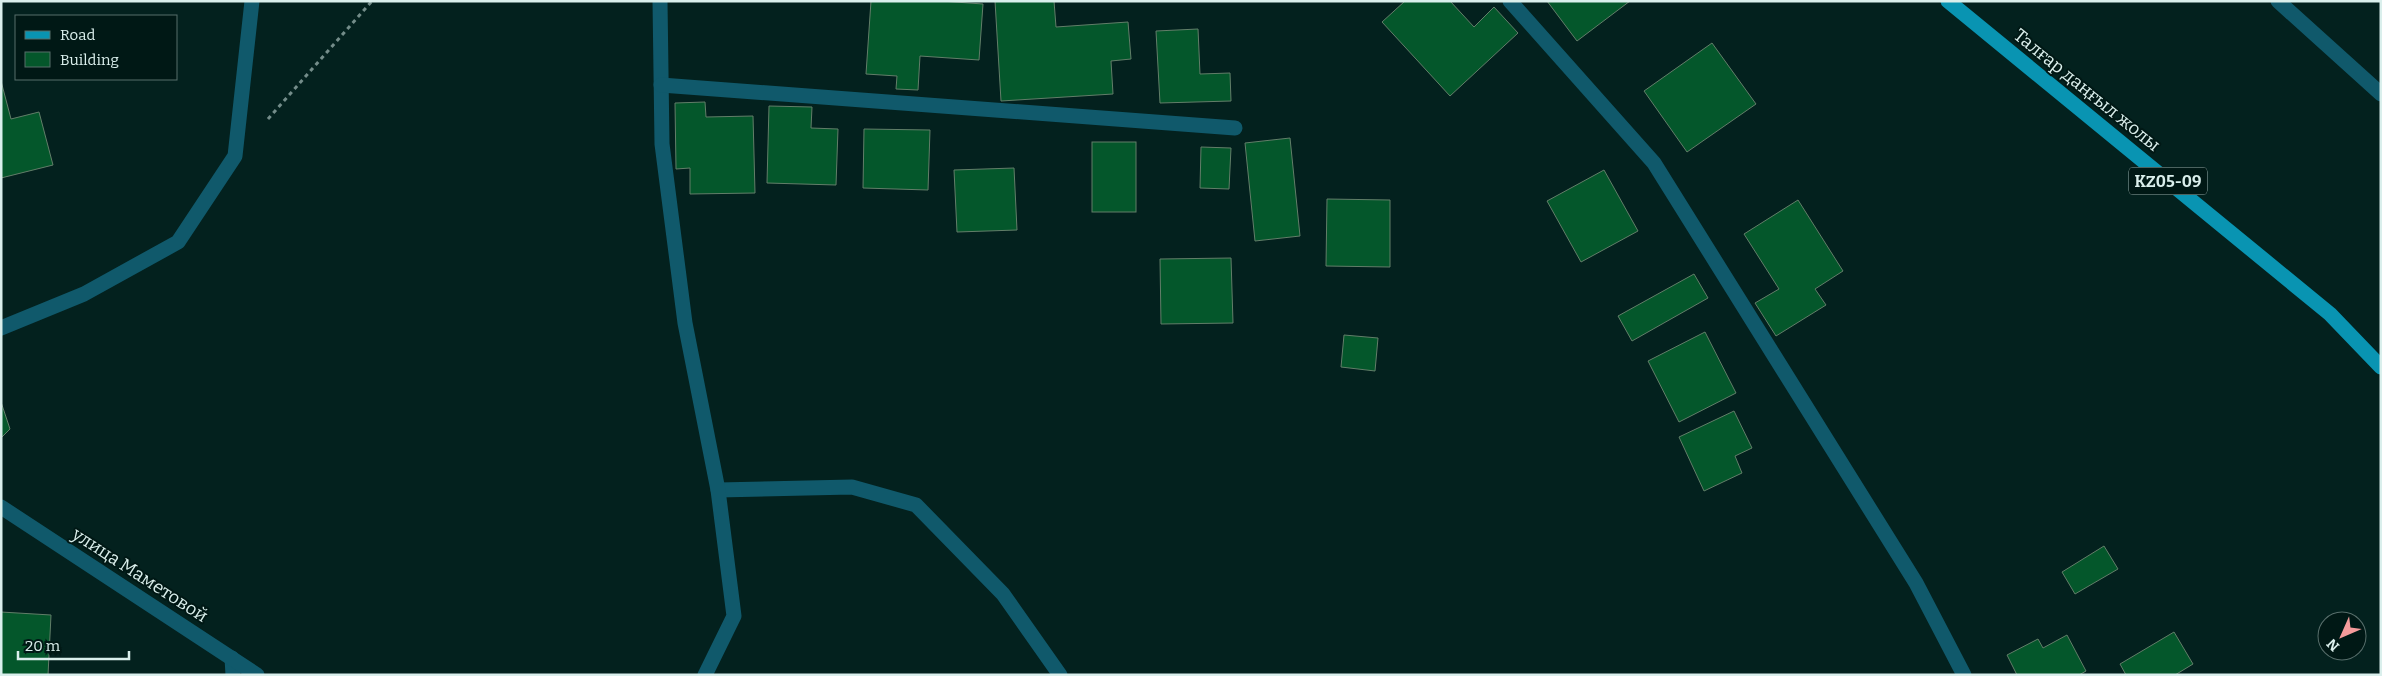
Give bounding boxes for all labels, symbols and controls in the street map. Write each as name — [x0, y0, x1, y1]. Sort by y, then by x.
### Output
legend — [15, 15, 178, 80]
street label: Талғар даңғыл жолы — [2009, 24, 2165, 156]
text: Road — [60, 26, 95, 44]
text: Building — [60, 51, 119, 69]
road number: KZ05-09 — [2129, 168, 2207, 195]
street label: улица Маметовой — [67, 522, 212, 627]
north arrow — [2317, 611, 2367, 661]
scale bar — [18, 628, 129, 660]
text: N — [2323, 635, 2343, 655]
text: 20 m — [25, 637, 61, 655]

